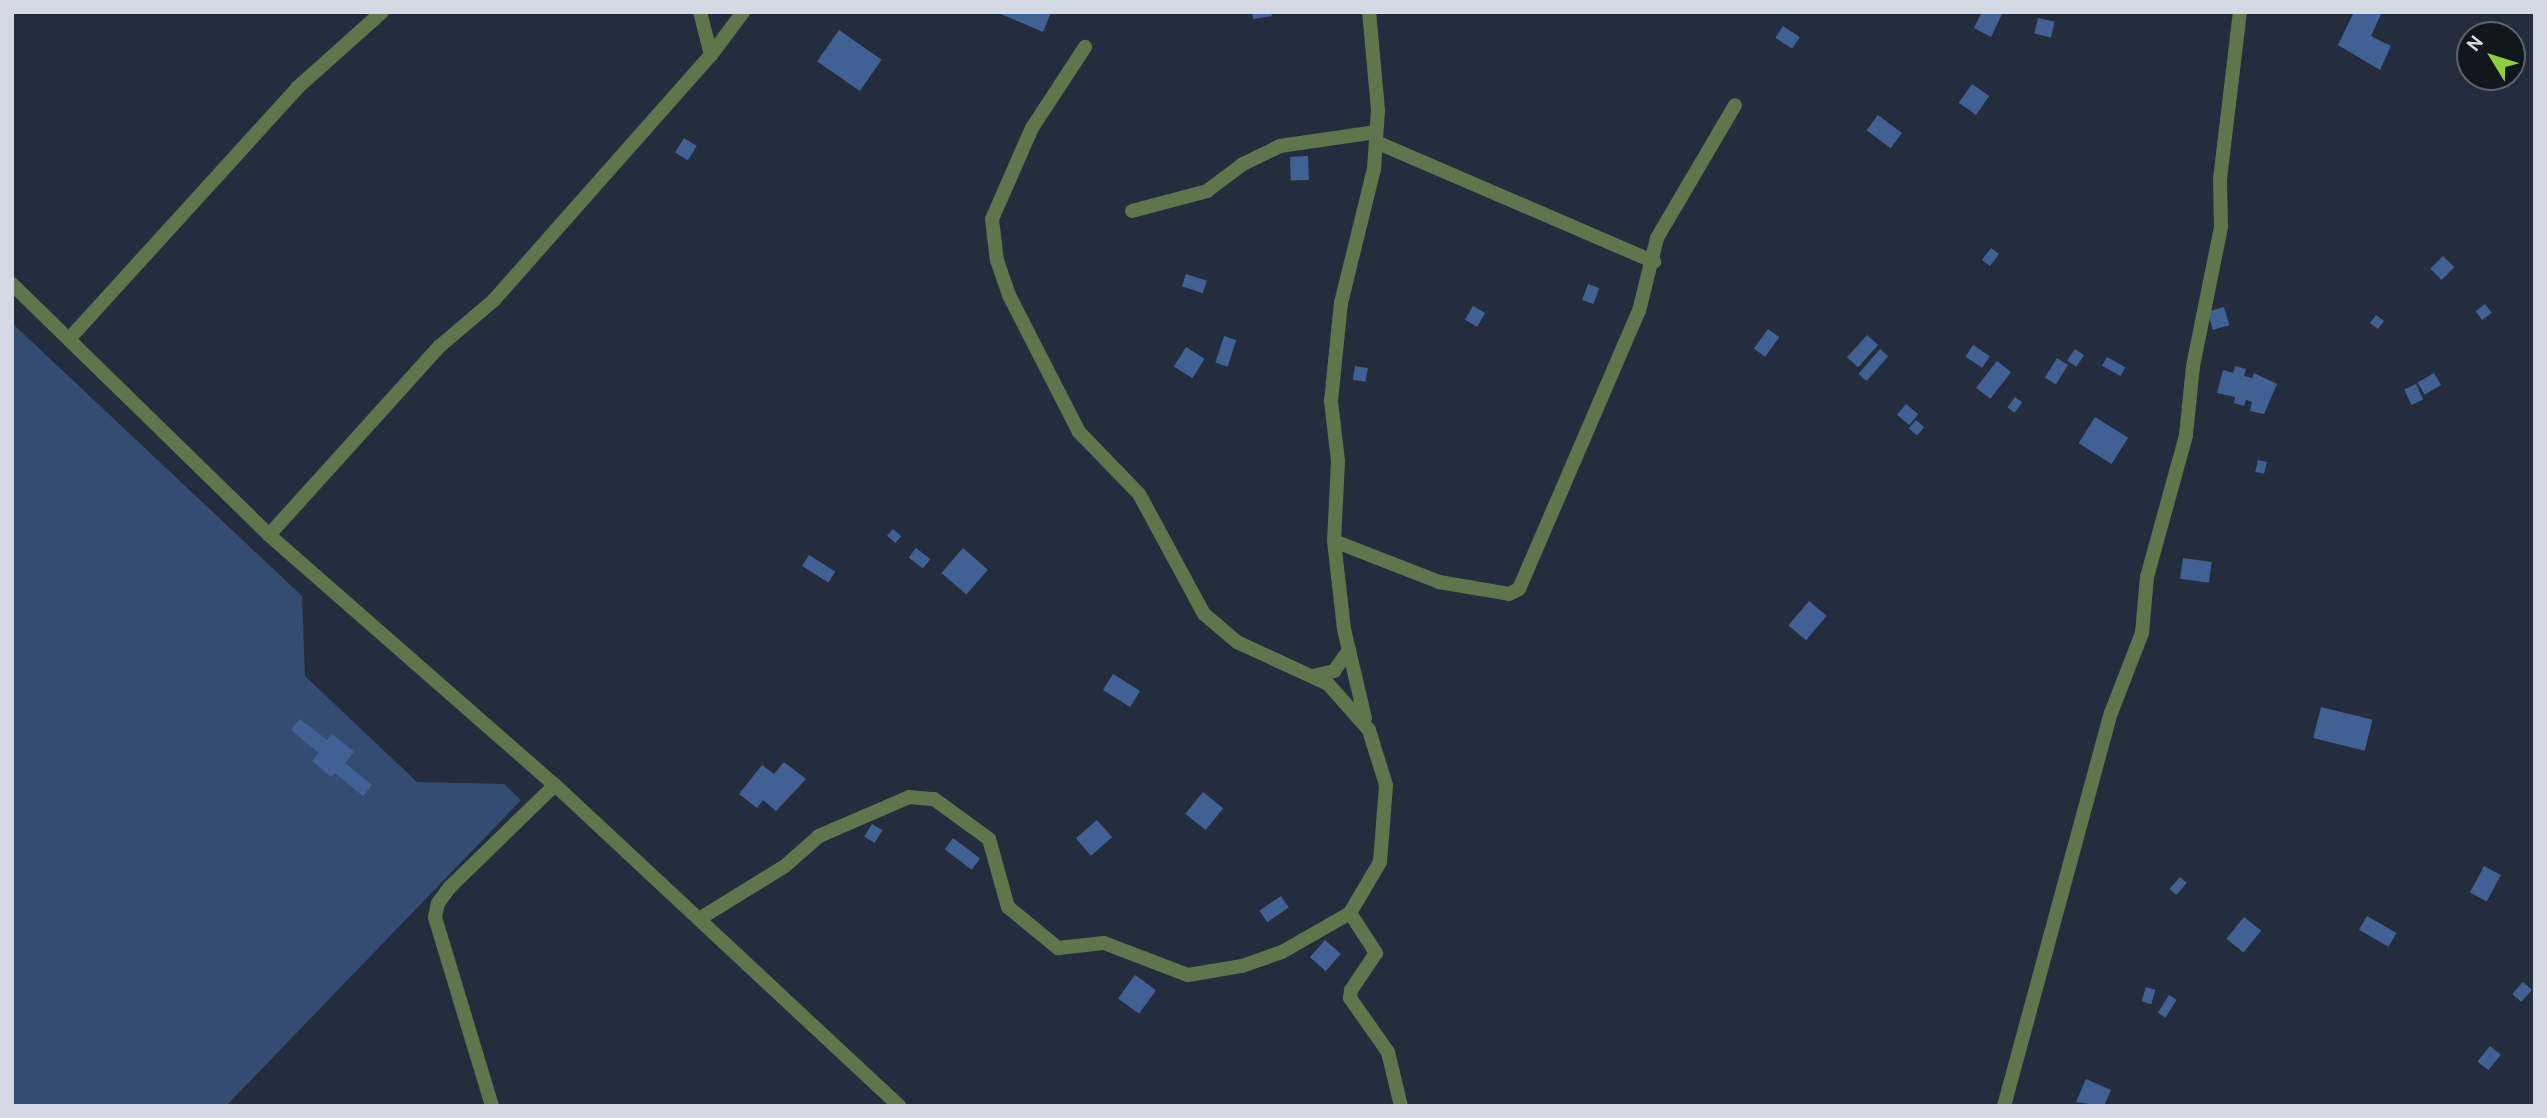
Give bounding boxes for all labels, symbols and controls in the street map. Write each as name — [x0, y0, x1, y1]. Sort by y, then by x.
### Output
north arrow — [2456, 21, 2526, 91]
text: N — [2462, 32, 2490, 57]

